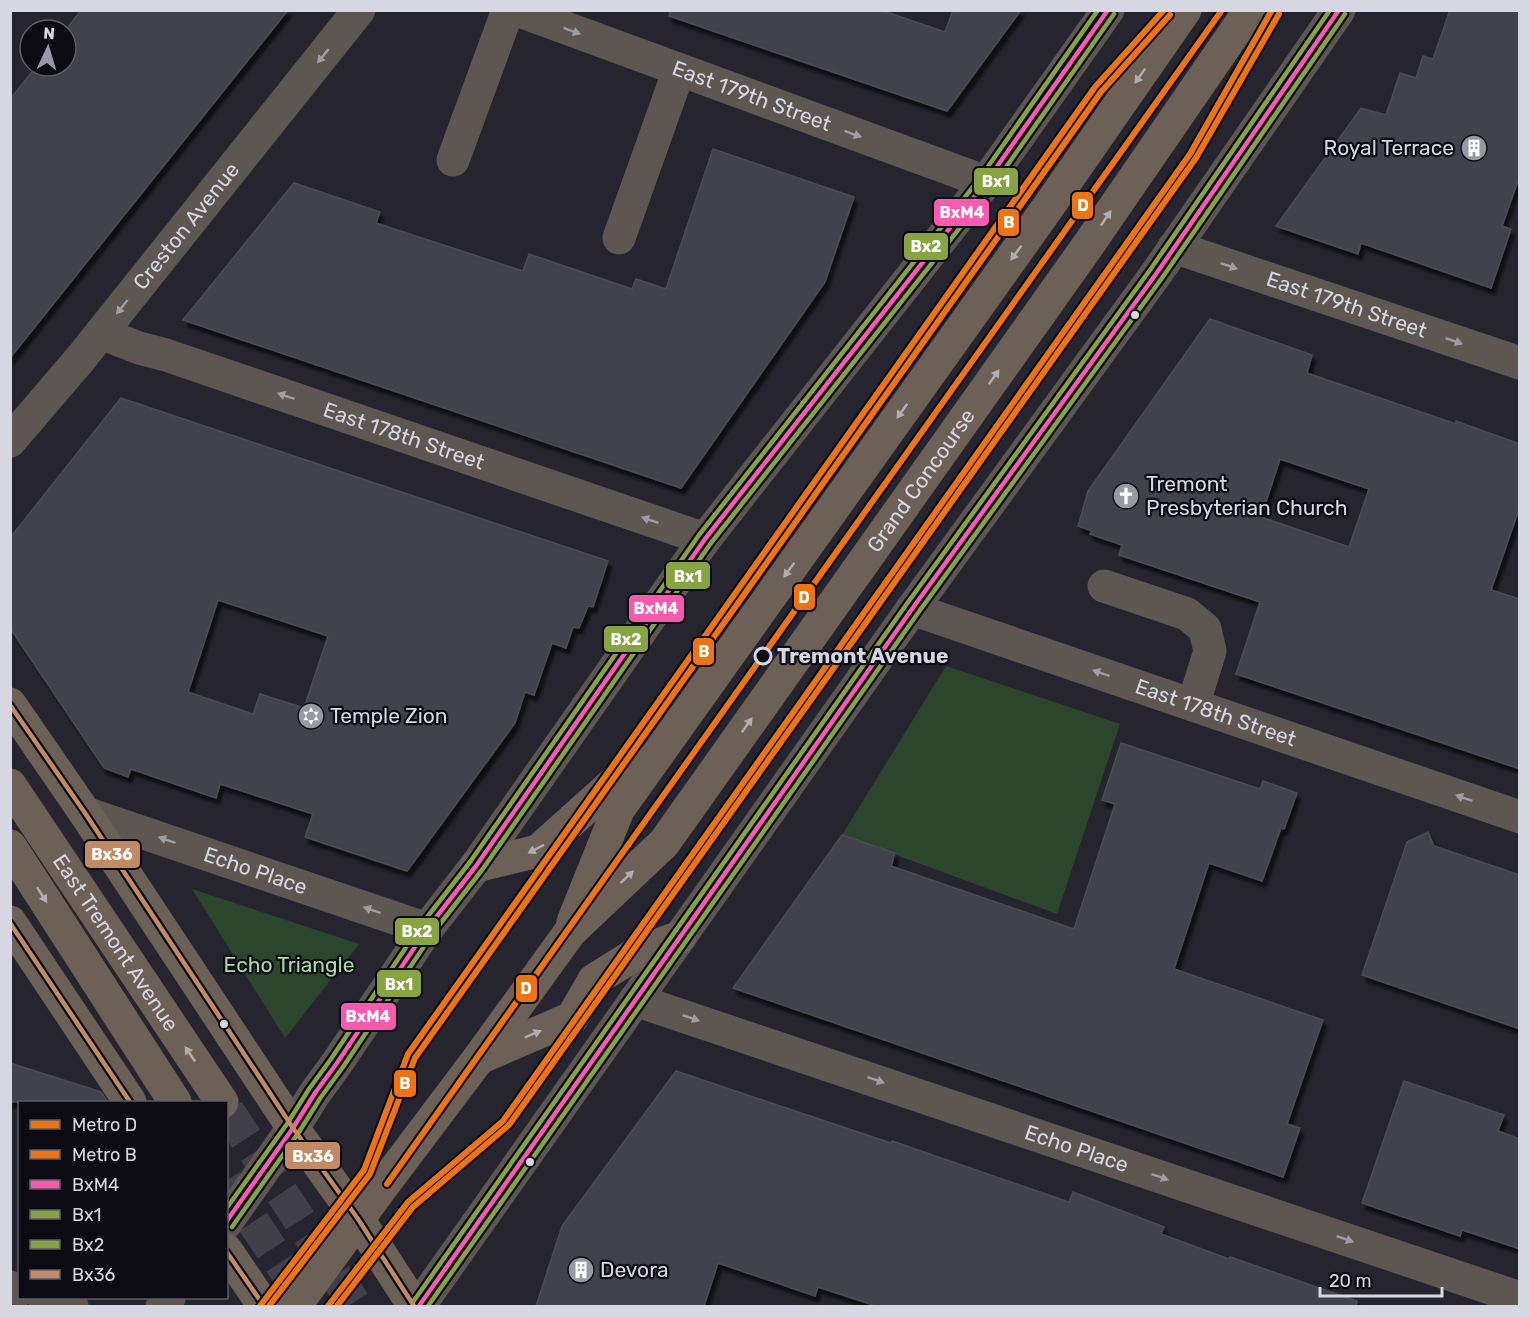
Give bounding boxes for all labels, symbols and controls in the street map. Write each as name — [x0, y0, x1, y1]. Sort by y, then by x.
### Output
north arrow — [18, 18, 78, 78]
text: N — [43, 24, 55, 43]
one-way arrow — [563, 26, 581, 36]
one-way arrow — [316, 48, 329, 64]
street label: East 179th Street — [669, 55, 835, 136]
one-way arrow — [1134, 67, 1146, 83]
one-way arrow — [844, 129, 862, 139]
building icon: Royal Terrace — [1459, 133, 1489, 163]
place label: Royal Terrace — [1324, 135, 1454, 160]
street label: Creston Avenue — [128, 157, 244, 294]
line badge: Bx1 — [973, 167, 1019, 196]
text: Bx1 — [982, 172, 1010, 191]
line badge: D — [1071, 191, 1094, 220]
text: D — [1077, 196, 1089, 215]
line badge: BxM4 — [933, 198, 990, 227]
text: BxM4 — [940, 203, 984, 222]
line badge: B — [997, 208, 1020, 237]
one-way arrow — [1100, 210, 1112, 226]
text: B — [1003, 213, 1015, 232]
line badge: Bx2 — [903, 232, 949, 261]
text: Bx2 — [910, 237, 942, 256]
one-way arrow — [1010, 244, 1022, 260]
one-way arrow — [1220, 261, 1238, 271]
street label: East 179th Street — [1263, 266, 1430, 343]
one-way arrow — [116, 299, 129, 315]
unlabelled marker — [1129, 309, 1141, 321]
one-way arrow — [1445, 337, 1463, 347]
one-way arrow — [988, 370, 1000, 386]
one-way arrow — [277, 391, 295, 401]
street label: East 178th Street — [320, 397, 488, 475]
street label: Grand Concourse — [861, 404, 980, 557]
one-way arrow — [897, 404, 909, 419]
place label: Tremont Presbyterian Church — [1146, 471, 1347, 520]
church icon: Tremont Presbyterian Church — [1111, 481, 1141, 511]
one-way arrow — [641, 515, 659, 525]
line badge: Bx1 — [665, 561, 711, 590]
one-way arrow — [784, 562, 795, 578]
text: Bx1 — [674, 567, 702, 586]
line badge: D — [793, 583, 816, 611]
text: D — [798, 588, 810, 607]
line badge: BxM4 — [628, 594, 685, 623]
text: BxM4 — [634, 599, 678, 618]
line badge: Bx2 — [603, 625, 649, 653]
text: Bx2 — [610, 630, 642, 649]
line badge: B — [692, 637, 715, 666]
text: B — [698, 642, 710, 661]
place label: Tremont Avenue — [777, 643, 948, 668]
marker: Tremont Avenue — [754, 647, 772, 665]
one-way arrow — [1092, 668, 1110, 678]
street label: East 178th Street — [1132, 673, 1300, 752]
synagogue icon: Temple Zion — [296, 701, 326, 731]
place label: Temple Zion — [330, 703, 448, 728]
one-way arrow — [741, 717, 753, 732]
one-way arrow — [1455, 792, 1473, 802]
one-way arrow — [158, 835, 176, 845]
line badge: Bx36 — [84, 840, 141, 869]
street label: Echo Place — [201, 841, 311, 899]
one-way arrow — [527, 843, 545, 853]
text: Bx36 — [91, 845, 133, 864]
street label: East Tremont Avenue — [48, 849, 184, 1036]
one-way arrow — [620, 871, 634, 885]
one-way arrow — [36, 887, 48, 903]
one-way arrow — [363, 904, 381, 914]
line badge: Bx2 — [394, 917, 440, 946]
text: Bx2 — [401, 922, 433, 941]
park label: Echo Triangle — [224, 952, 354, 977]
line badge: Bx1 — [376, 969, 422, 998]
line badge: D — [515, 974, 538, 1003]
text: Bx1 — [385, 975, 413, 994]
text: D — [520, 979, 532, 998]
line badge: BxM4 — [340, 1002, 397, 1031]
text: BxM4 — [346, 1007, 390, 1026]
one-way arrow — [682, 1014, 700, 1023]
unlabelled marker — [218, 1018, 230, 1030]
one-way arrow — [525, 1030, 542, 1039]
one-way arrow — [185, 1046, 196, 1062]
line badge: B — [393, 1069, 417, 1098]
text: B — [399, 1074, 411, 1093]
one-way arrow — [867, 1076, 885, 1086]
legend — [18, 1101, 228, 1299]
text: Metro D — [72, 1114, 137, 1136]
street label: Echo Place — [1022, 1119, 1132, 1177]
line badge: Bx36 — [284, 1141, 341, 1170]
text: Metro B — [72, 1144, 137, 1166]
text: Bx36 — [292, 1147, 334, 1166]
unlabelled marker — [524, 1156, 536, 1168]
one-way arrow — [1151, 1172, 1169, 1182]
text: BxM4 — [72, 1174, 119, 1196]
text: Bx1 — [72, 1204, 101, 1226]
text: Bx2 — [72, 1234, 104, 1256]
one-way arrow — [1336, 1235, 1354, 1244]
building icon: Devora — [566, 1255, 596, 1285]
place label: Devora — [600, 1257, 669, 1282]
scale bar — [1320, 1260, 1442, 1298]
text: Bx36 — [72, 1264, 116, 1286]
text: 20 m — [1329, 1270, 1371, 1292]

